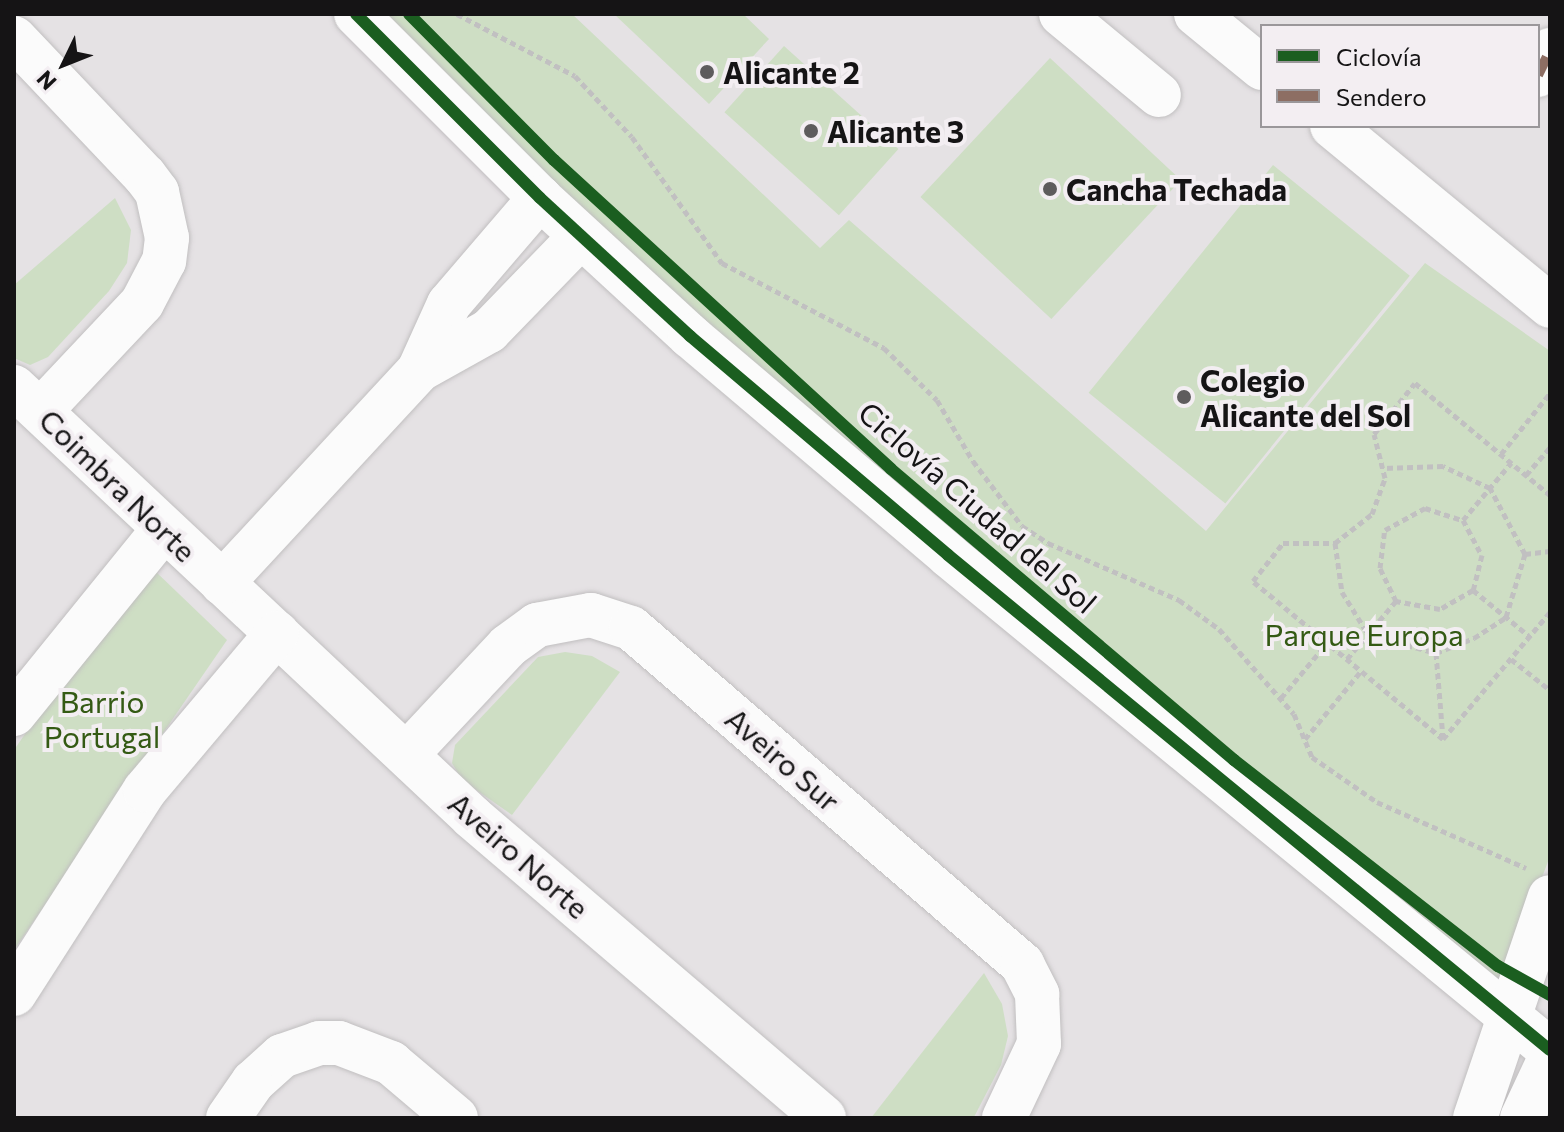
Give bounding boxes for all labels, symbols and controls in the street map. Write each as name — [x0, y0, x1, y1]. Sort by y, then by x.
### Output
north arrow — [24, 24, 104, 104]
legend — [1260, 24, 1540, 128]
text: Ciclovía — [1336, 42, 1422, 71]
place label: Alicante 2 — [723, 54, 860, 90]
marker: Alicante 2 — [698, 63, 716, 81]
text: N — [31, 65, 62, 96]
text: Sendero — [1336, 82, 1427, 111]
place label: Alicante 3 — [827, 113, 964, 149]
marker: Alicante 3 — [802, 122, 820, 140]
place label: Cancha Techada — [1066, 171, 1287, 207]
marker: Cancha Techada — [1041, 180, 1059, 198]
place label: Colegio Alicante del Sol — [1200, 362, 1411, 432]
marker: Colegio Alicante del Sol — [1175, 388, 1193, 406]
street label: Ciclovía Ciudad del Sol — [852, 394, 1104, 620]
street label: Coimbra Norte — [32, 401, 204, 569]
park label: Parque Europa — [1264, 616, 1464, 652]
park label: Barrio Portugal — [44, 683, 160, 754]
street label: Aveiro Sur — [719, 700, 847, 818]
street label: Aveiro Norte — [442, 784, 596, 926]

